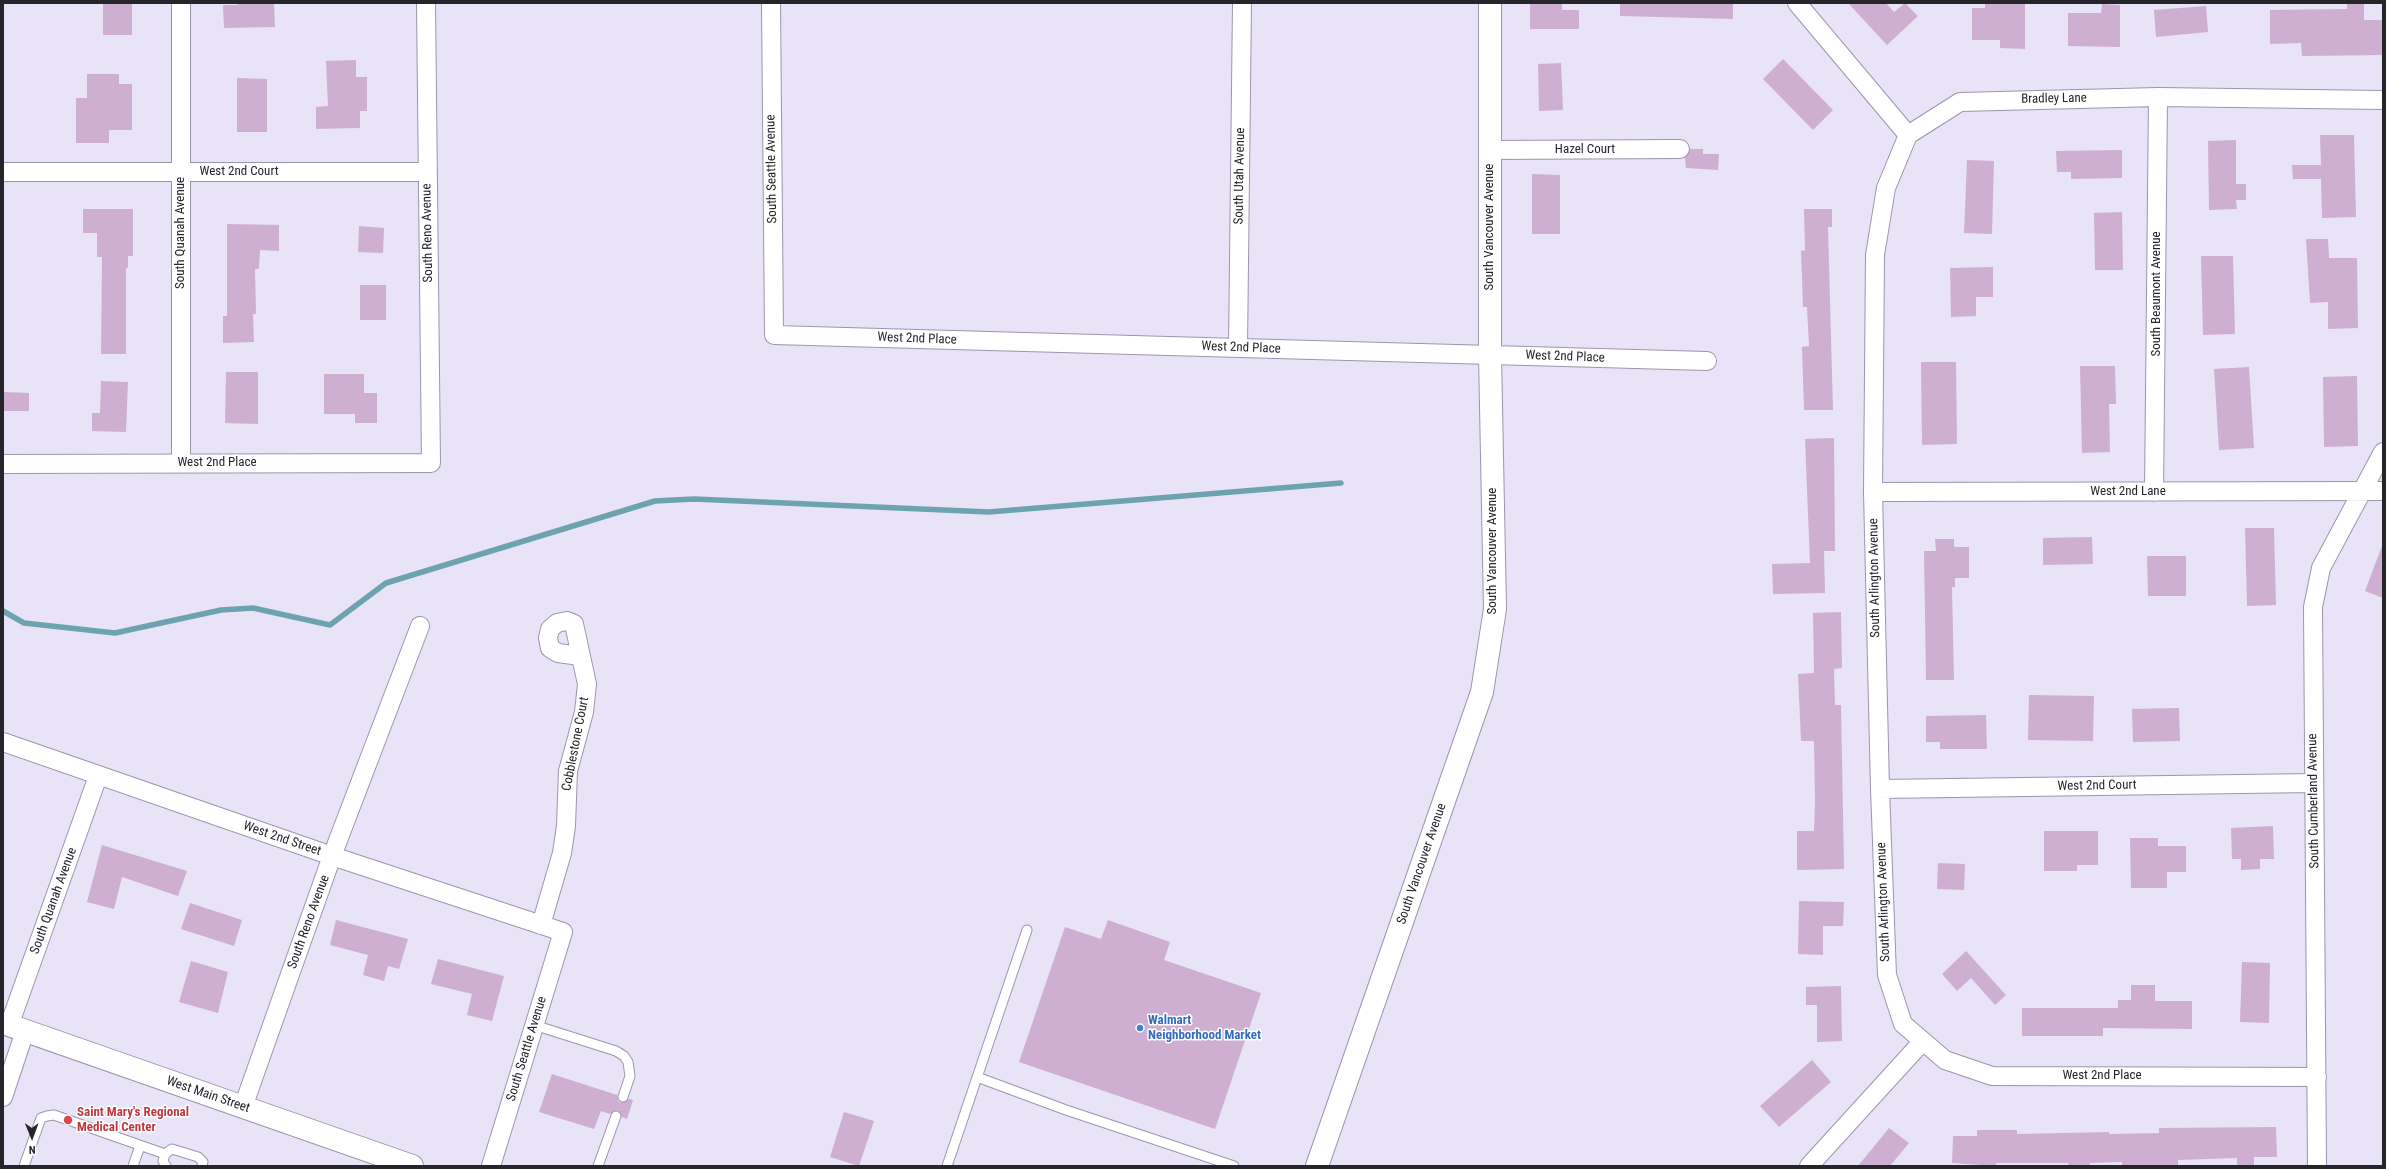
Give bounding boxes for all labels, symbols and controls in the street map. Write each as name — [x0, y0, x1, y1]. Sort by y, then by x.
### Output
street label: Bradley Lane — [2021, 91, 2087, 107]
street label: South Seattle Avenue — [763, 114, 781, 224]
street label: South Utah Avenue — [1231, 128, 1249, 224]
street label: Hazel Court — [1555, 142, 1615, 158]
street label: West 2nd Court — [199, 164, 279, 180]
street label: South Vancouver Avenue — [1482, 164, 1498, 290]
street label: South Quanah Avenue — [173, 177, 189, 289]
street label: South Reno Avenue — [419, 183, 437, 283]
street label: South Beaumont Avenue — [2149, 231, 2165, 357]
street label: West 2nd Place — [877, 330, 957, 348]
street label: West 2nd Place — [1201, 339, 1281, 357]
street label: West 2nd Place — [1525, 348, 1605, 366]
street label: West 2nd Place — [177, 455, 257, 471]
street label: West 2nd Lane — [2090, 484, 2166, 500]
street label: South Vancouver Avenue — [1485, 488, 1501, 614]
street label: South Arlington Avenue — [1866, 518, 1884, 638]
street label: Cobblestone Court — [559, 696, 593, 792]
street label: South Cumberland Avenue — [2305, 733, 2323, 869]
street label: West 2nd Court — [2057, 778, 2137, 794]
street label: South Vancouver Avenue — [1394, 801, 1450, 927]
street label: West 2nd Street — [241, 818, 323, 860]
street label: South Arlington Avenue — [1874, 842, 1894, 962]
street label: South Quanah Avenue — [27, 846, 81, 956]
street label: South Reno Avenue — [285, 873, 333, 971]
street label: South Seattle Avenue — [504, 995, 550, 1103]
place label: Walmart Neighborhood Market — [1148, 1013, 1261, 1044]
marker: Walmart Neighborhood Market — [1135, 1023, 1145, 1033]
street label: West 2nd Place — [2062, 1068, 2142, 1084]
street label: West Main Street — [164, 1073, 252, 1117]
place label: Saint Mary's Regional Medical Center — [77, 1105, 189, 1136]
marker: Saint Mary's Regional Medical Center — [62, 1114, 74, 1126]
north arrow — [12, 1117, 52, 1157]
text: N — [29, 1143, 36, 1156]

